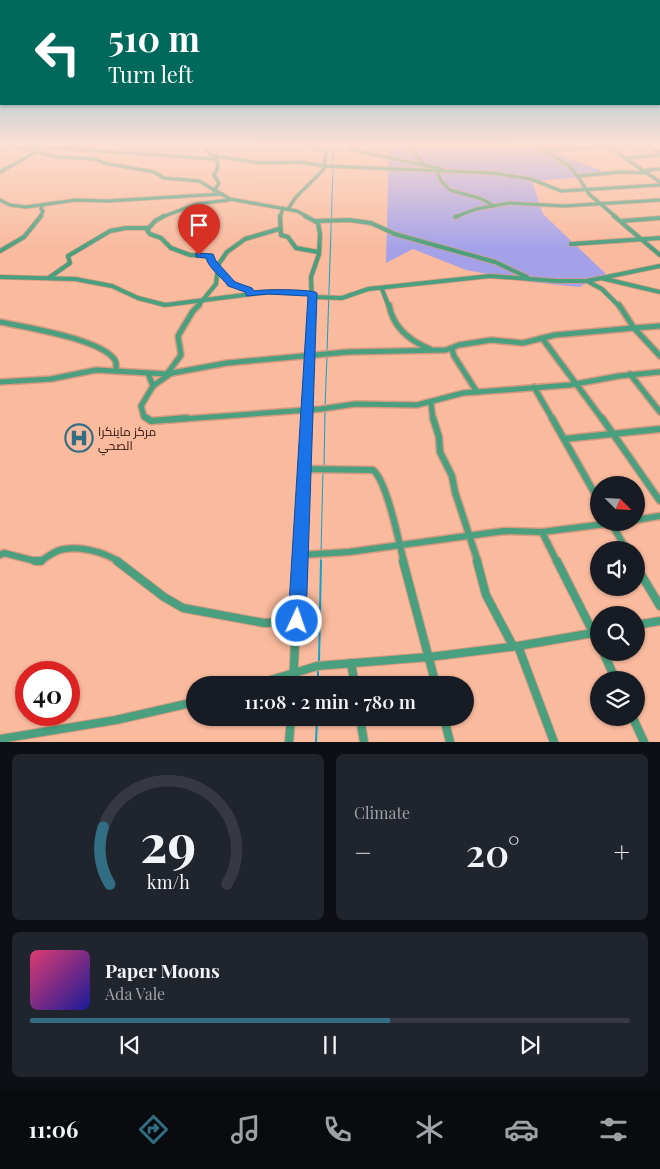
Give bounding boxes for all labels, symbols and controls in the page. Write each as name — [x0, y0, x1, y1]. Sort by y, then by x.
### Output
text: 510 m — [108, 14, 200, 61]
icon: left — [25, 20, 90, 85]
text: Turn left — [108, 59, 193, 89]
pin — [178, 204, 220, 255]
icon: arrive — [185, 211, 213, 239]
hospital icon: مركز ماينكرا الصحي — [64, 423, 94, 453]
place label: مركز ماينكرا الصحي — [98, 423, 156, 456]
north arrow — [590, 476, 645, 531]
map controls — [590, 476, 645, 726]
button: sound — [590, 541, 645, 596]
position arrow — [270, 594, 322, 646]
button: search — [590, 606, 645, 661]
speed limit sign: 40 — [15, 661, 80, 726]
button: layers — [590, 671, 645, 726]
text: 11:08 · 2 min · 780 m — [244, 688, 416, 714]
text: Climate — [354, 802, 410, 823]
text: 29 — [140, 807, 196, 876]
text: 20° — [466, 826, 520, 877]
text: − — [354, 833, 372, 870]
text: + — [614, 833, 630, 870]
text: km/h — [147, 870, 190, 893]
text: Paper Moons — [105, 957, 220, 983]
text: Ada Vale — [105, 983, 165, 1004]
icon: previous — [116, 1031, 144, 1059]
icon: pause — [316, 1031, 344, 1059]
icon: next — [516, 1031, 544, 1059]
icon: directions — [136, 1112, 171, 1147]
icon: music — [228, 1112, 263, 1147]
icon: phone — [320, 1112, 355, 1147]
icon: climate — [412, 1112, 447, 1147]
icon: car — [504, 1112, 539, 1147]
icon: filters — [596, 1112, 631, 1147]
text: 11:06 — [29, 1114, 78, 1144]

